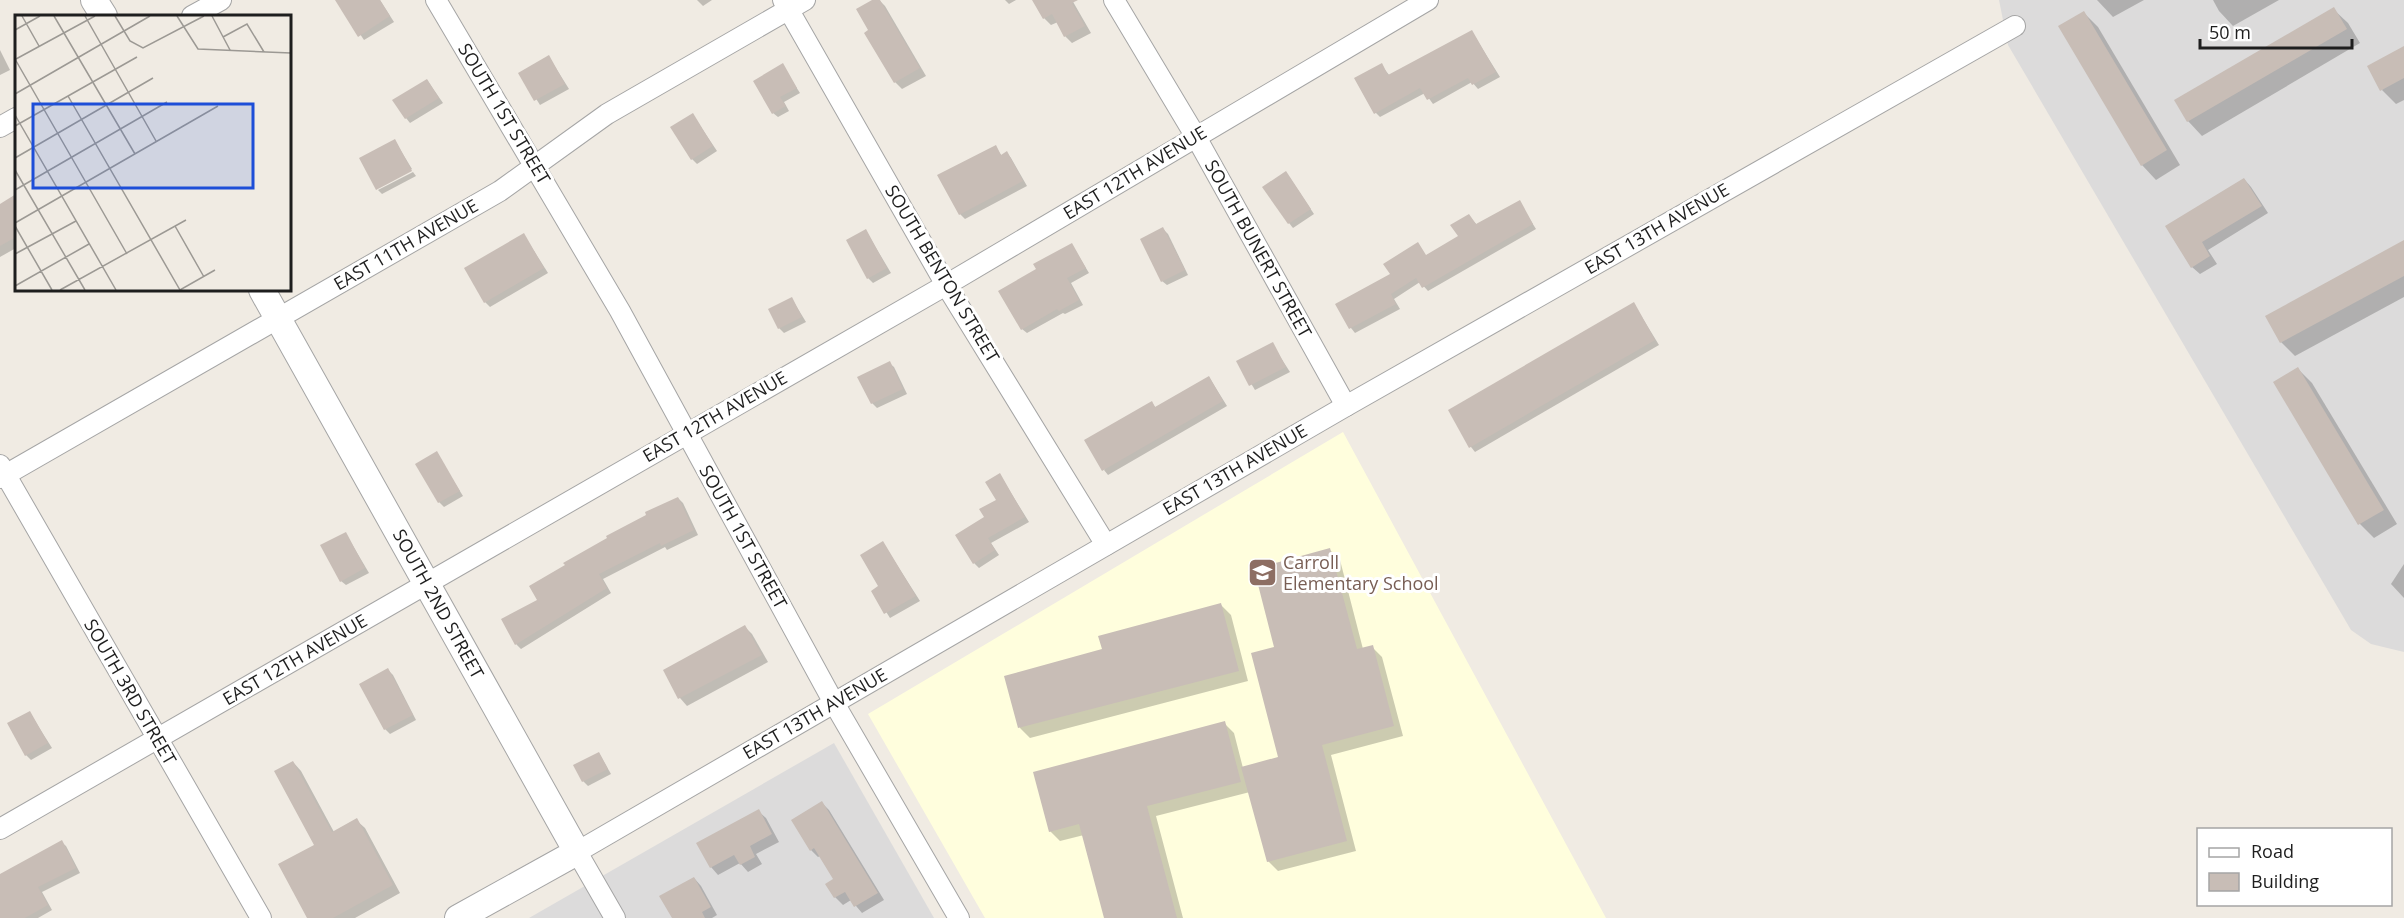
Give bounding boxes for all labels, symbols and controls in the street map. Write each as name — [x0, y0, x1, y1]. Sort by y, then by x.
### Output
scale bar — [2200, 12, 2352, 50]
inset map — [15, 15, 291, 291]
text: 50 m — [2209, 20, 2251, 44]
street label: SOUTH 1ST STREET — [453, 39, 556, 188]
street label: EAST 12TH AVENUE — [1058, 120, 1211, 224]
street label: SOUTH BUNERT STREET — [1200, 155, 1318, 342]
street label: EAST 13TH AVENUE — [1580, 177, 1733, 279]
street label: SOUTH BENTON STREET — [880, 180, 1005, 367]
street label: EAST 11TH AVENUE — [329, 193, 482, 295]
street label: EAST 12TH AVENUE — [638, 365, 791, 467]
street label: EAST 13TH AVENUE — [1158, 418, 1311, 520]
street label: SOUTH 1ST STREET — [694, 461, 793, 613]
street label: SOUTH 2ND STREET — [388, 525, 490, 683]
place label: Carroll Elementary School — [1283, 550, 1439, 595]
school or university icon: Carroll Elementary School — [1246, 557, 1278, 589]
street label: EAST 12TH AVENUE — [218, 608, 371, 710]
street label: SOUTH 3RD STREET — [79, 614, 183, 769]
street label: EAST 13TH AVENUE — [738, 662, 891, 764]
legend — [2197, 828, 2392, 906]
text: Road — [2251, 839, 2294, 863]
text: Building — [2251, 869, 2319, 893]

